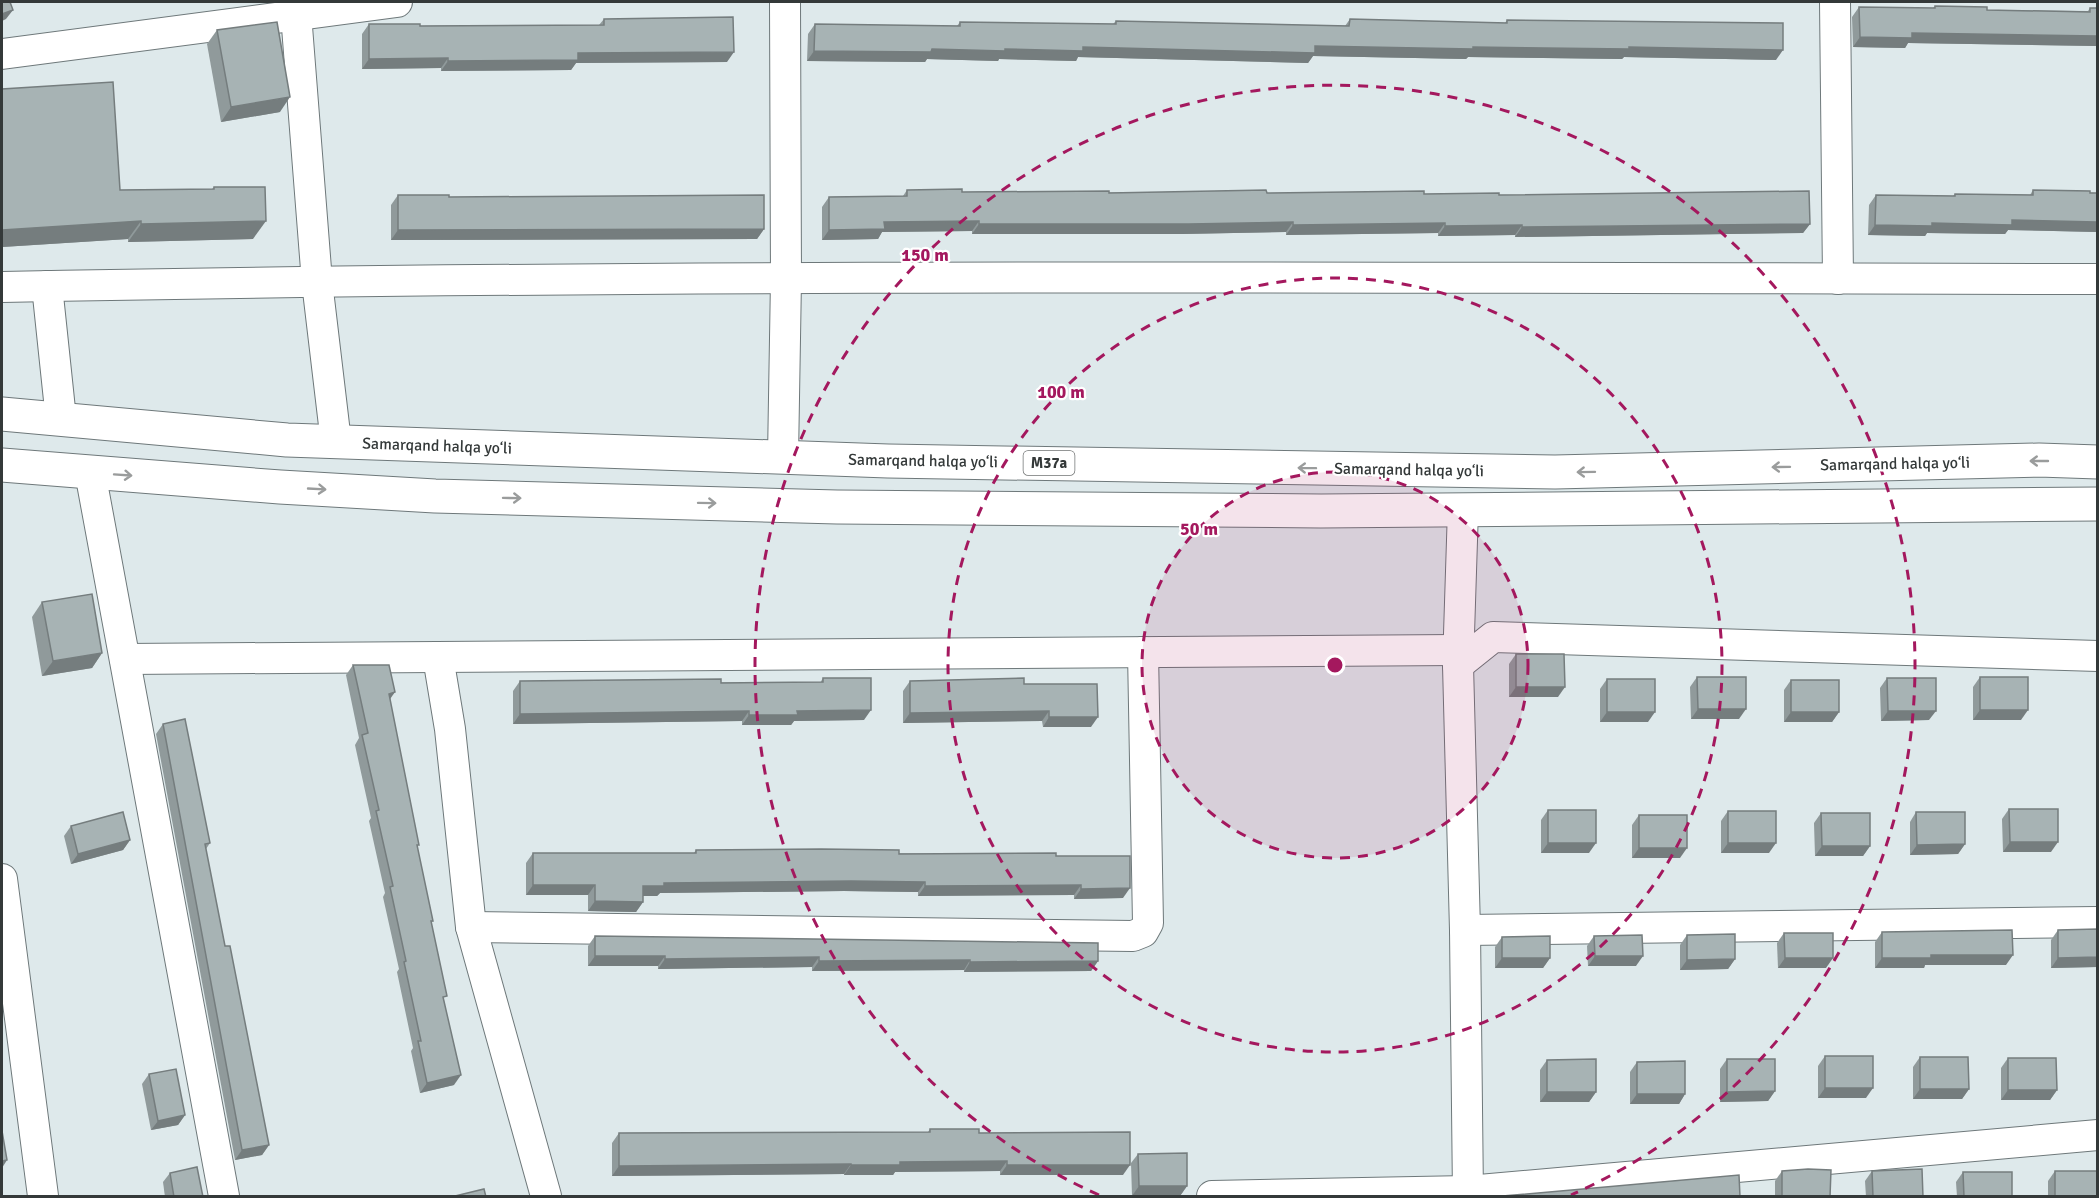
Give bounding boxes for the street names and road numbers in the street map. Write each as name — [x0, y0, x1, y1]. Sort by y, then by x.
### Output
street label: Samarqand halqa yoʻli — [362, 433, 512, 459]
street label: Samarqand halqa yoʻli — [848, 450, 998, 472]
road number: M37a — [1024, 451, 1074, 475]
street label: Samarqand halqa yoʻli — [1820, 453, 1970, 475]
street label: Samarqand halqa yoʻli — [1334, 459, 1484, 481]

